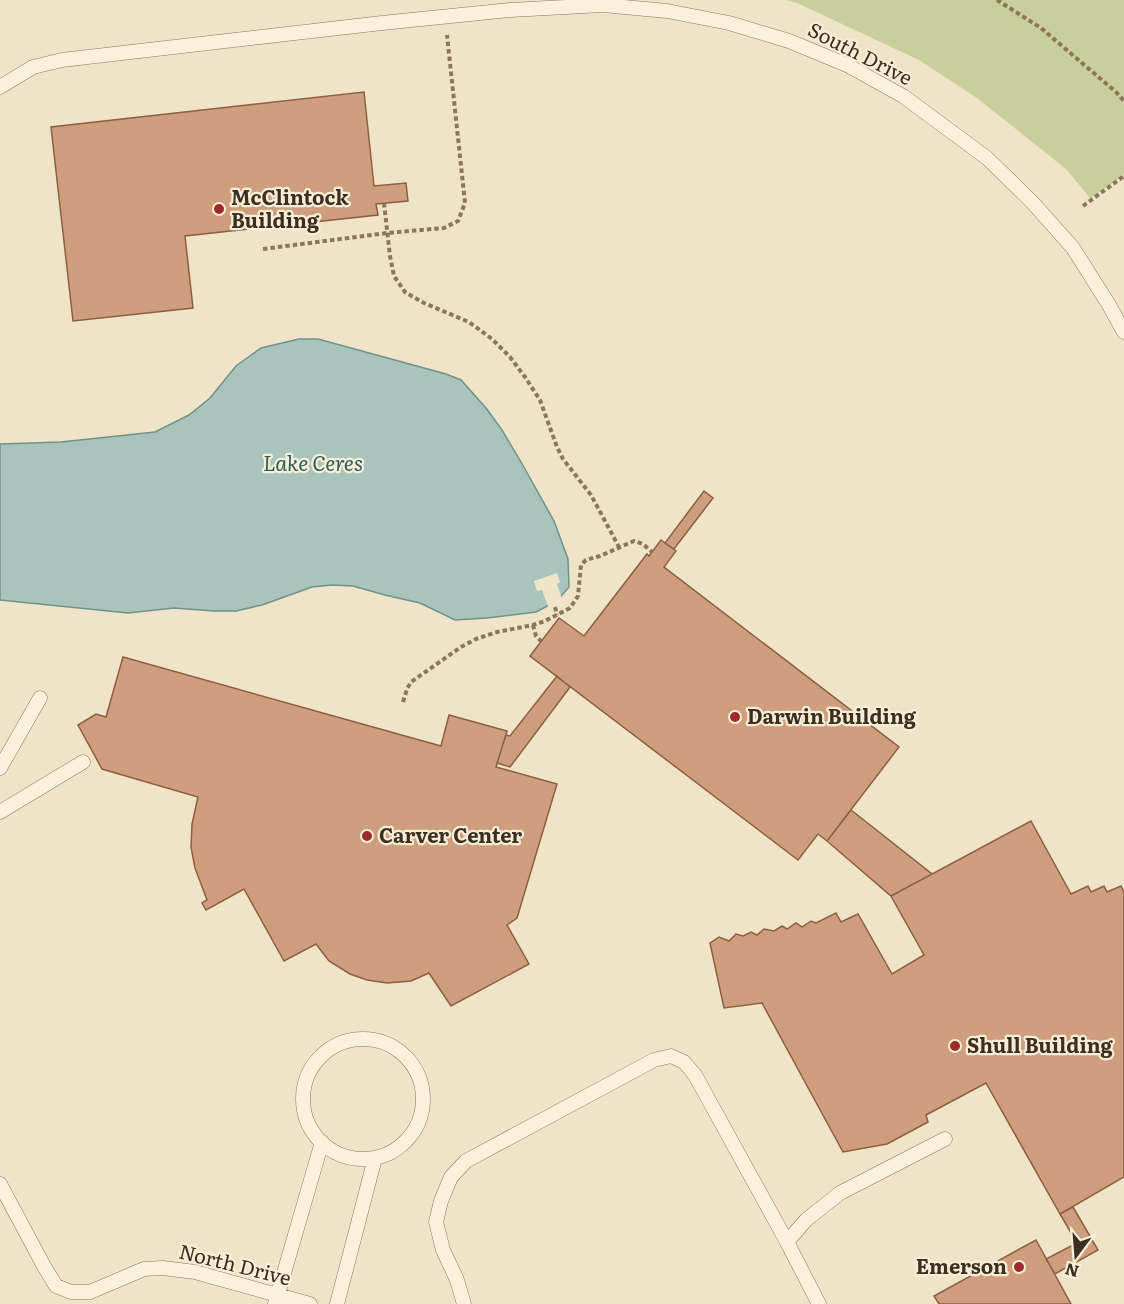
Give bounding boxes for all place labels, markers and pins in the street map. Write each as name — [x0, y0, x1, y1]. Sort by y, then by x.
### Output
place label: McClintock Building — [231, 181, 349, 234]
marker: McClintock Building — [212, 202, 226, 216]
place label: Darwin Building — [747, 700, 917, 730]
marker: Darwin Building — [728, 710, 742, 724]
place label: Carver Center — [379, 819, 522, 849]
marker: Carver Center — [360, 829, 374, 843]
place label: Shull Building — [967, 1029, 1114, 1059]
marker: Shull Building — [948, 1039, 962, 1053]
place label: Emerson — [916, 1250, 1007, 1280]
marker: Emerson — [1012, 1260, 1026, 1274]

